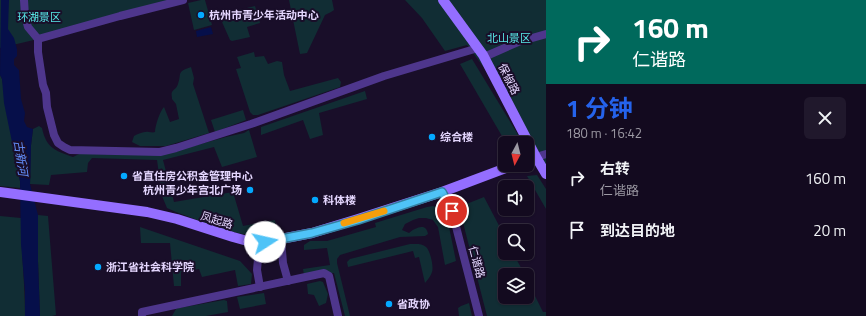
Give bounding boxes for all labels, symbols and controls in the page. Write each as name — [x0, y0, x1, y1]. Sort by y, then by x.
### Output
text: 160 m — [632, 6, 709, 49]
place label: 杭州市青少年活动中心 — [209, 7, 319, 23]
park label: 环湖景区 — [17, 9, 61, 25]
marker: 杭州市青少年活动中心 — [196, 10, 206, 20]
icon: right — [566, 16, 618, 68]
park label: 北山景区 — [487, 30, 531, 46]
text: 仁谐路 — [632, 46, 686, 73]
street label: 保俶路 — [494, 61, 524, 97]
text: 1 分钟 — [566, 90, 633, 126]
button: close — [804, 97, 846, 139]
text: 180 m · 16:42 — [566, 123, 642, 143]
place label: 综合楼 — [440, 129, 473, 145]
marker: 综合楼 — [427, 132, 437, 142]
north arrow — [498, 136, 534, 172]
map controls — [498, 136, 534, 304]
water label: 古新河 — [9, 139, 33, 179]
text: 右转 — [600, 157, 630, 180]
icon: right — [566, 167, 588, 189]
text: 160 m — [805, 167, 846, 190]
place label: 省直住房公积金管理中心 — [132, 168, 253, 184]
marker: 省直住房公积金管理中心 — [119, 171, 129, 181]
button: sound — [498, 180, 534, 216]
text: 仁谐路 — [600, 180, 639, 200]
place label: 杭州青少年宫北广场 — [143, 182, 242, 198]
marker: 杭州青少年宫北广场 — [245, 185, 255, 195]
place label: 科体楼 — [323, 192, 356, 208]
pin — [435, 194, 469, 228]
marker: 科体楼 — [310, 195, 320, 205]
icon: arrive — [441, 200, 463, 222]
street label: 凤起路 — [199, 208, 235, 232]
icon: arrive — [566, 219, 588, 241]
text: 到达目的地 — [600, 219, 675, 242]
text: 20 m — [813, 219, 846, 242]
position arrow — [244, 221, 286, 263]
button: search — [498, 224, 534, 260]
street label: 仁谐路 — [465, 244, 489, 280]
place label: 浙江省社会科学院 — [106, 259, 194, 275]
marker: 浙江省社会科学院 — [93, 262, 103, 272]
button: layers — [498, 268, 534, 304]
place label: 省政协 — [397, 296, 430, 312]
marker: 省政协 — [384, 299, 394, 309]

